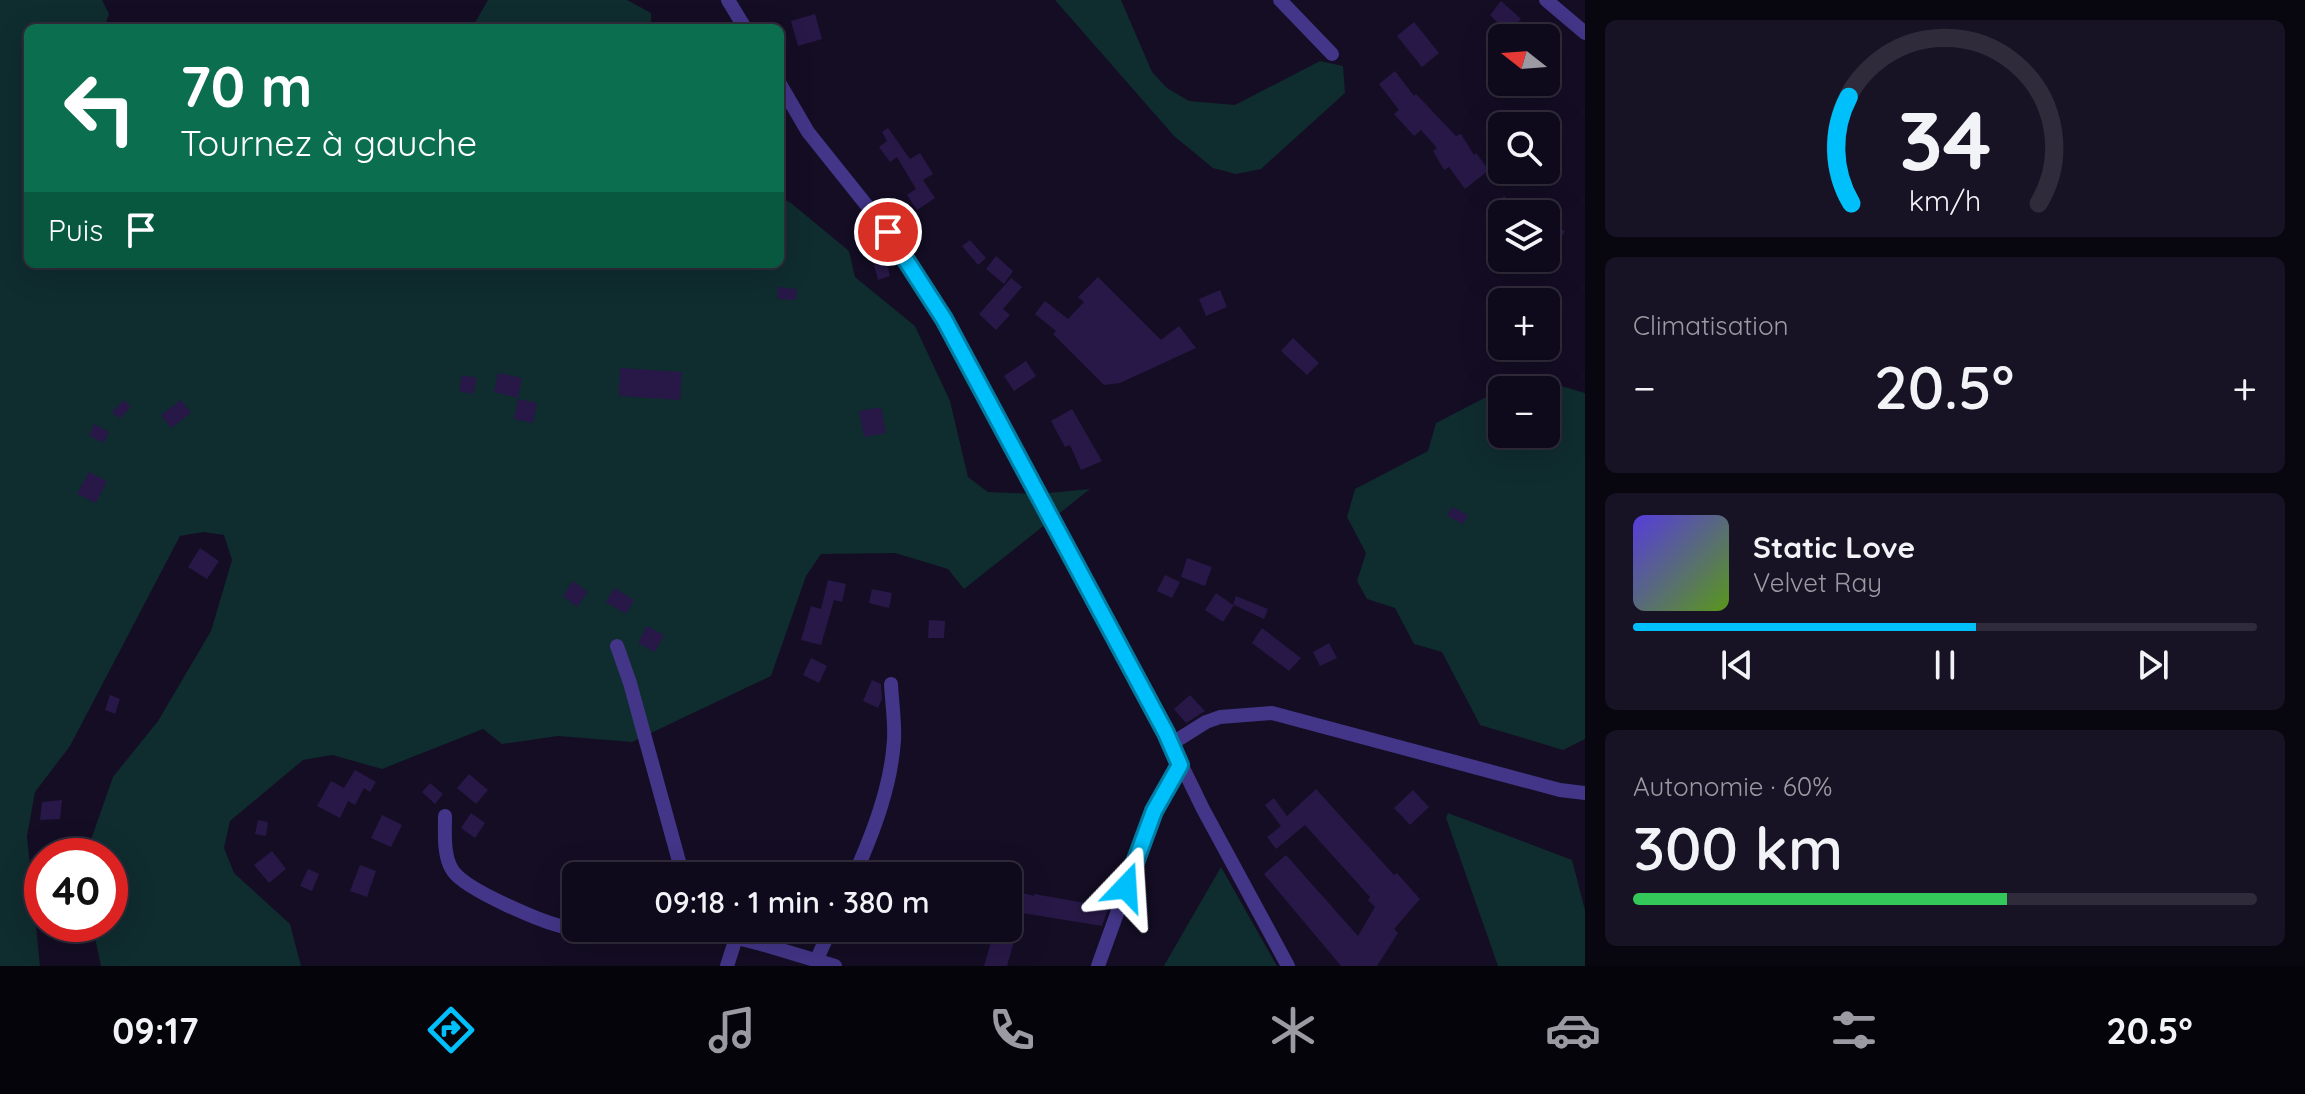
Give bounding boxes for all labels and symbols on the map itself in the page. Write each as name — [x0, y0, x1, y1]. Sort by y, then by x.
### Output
north arrow — [1488, 24, 1560, 96]
pin — [854, 198, 922, 266]
speed limit sign: 40 — [24, 838, 128, 942]
position arrow — [1084, 845, 1168, 929]

